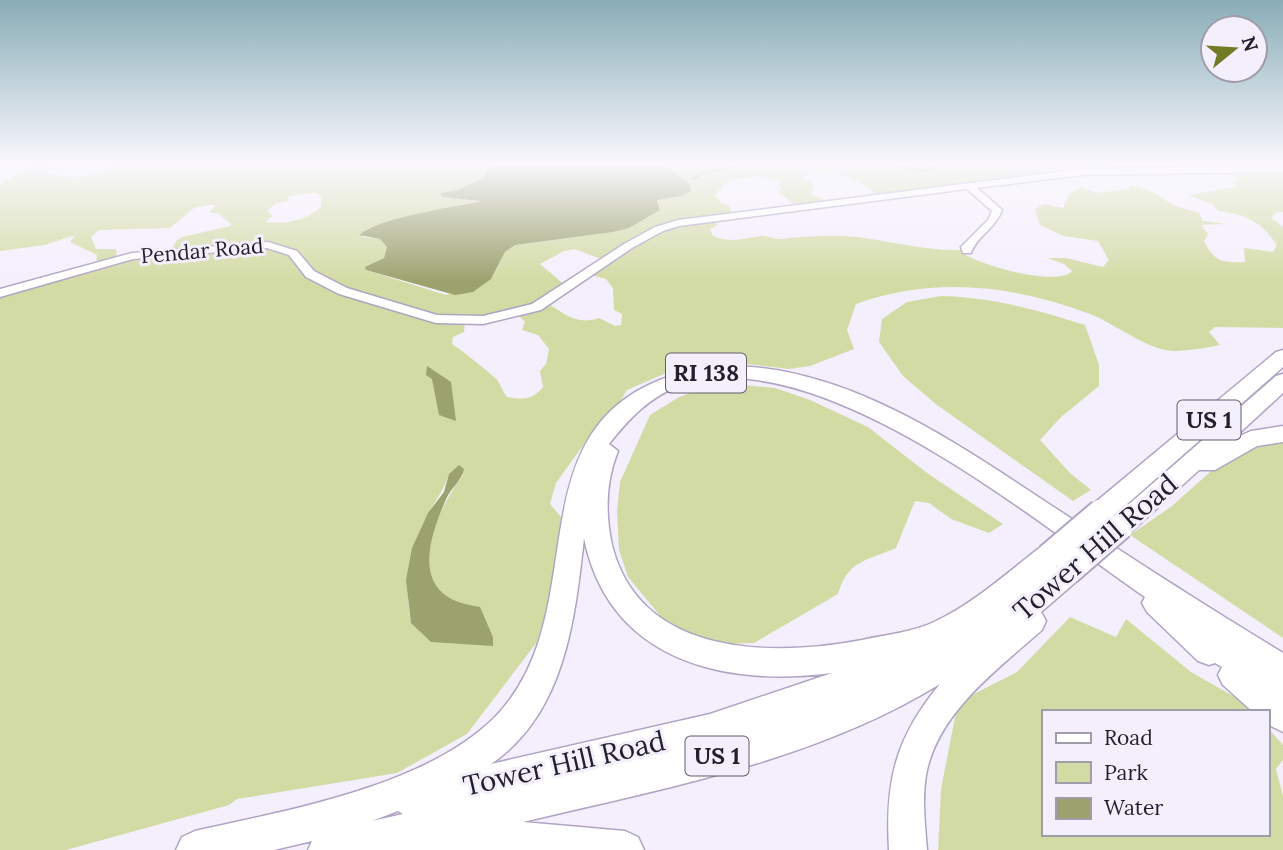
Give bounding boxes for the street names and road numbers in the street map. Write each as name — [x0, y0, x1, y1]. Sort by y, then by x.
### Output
street label: Pendar Road — [139, 232, 265, 269]
road number: RI 138 — [666, 354, 746, 392]
road number: US 1 — [1178, 400, 1240, 440]
street label: Tower Hill Road — [1005, 466, 1185, 628]
street label: Tower Hill Road — [459, 722, 669, 804]
road number: US 1 — [686, 736, 748, 776]

